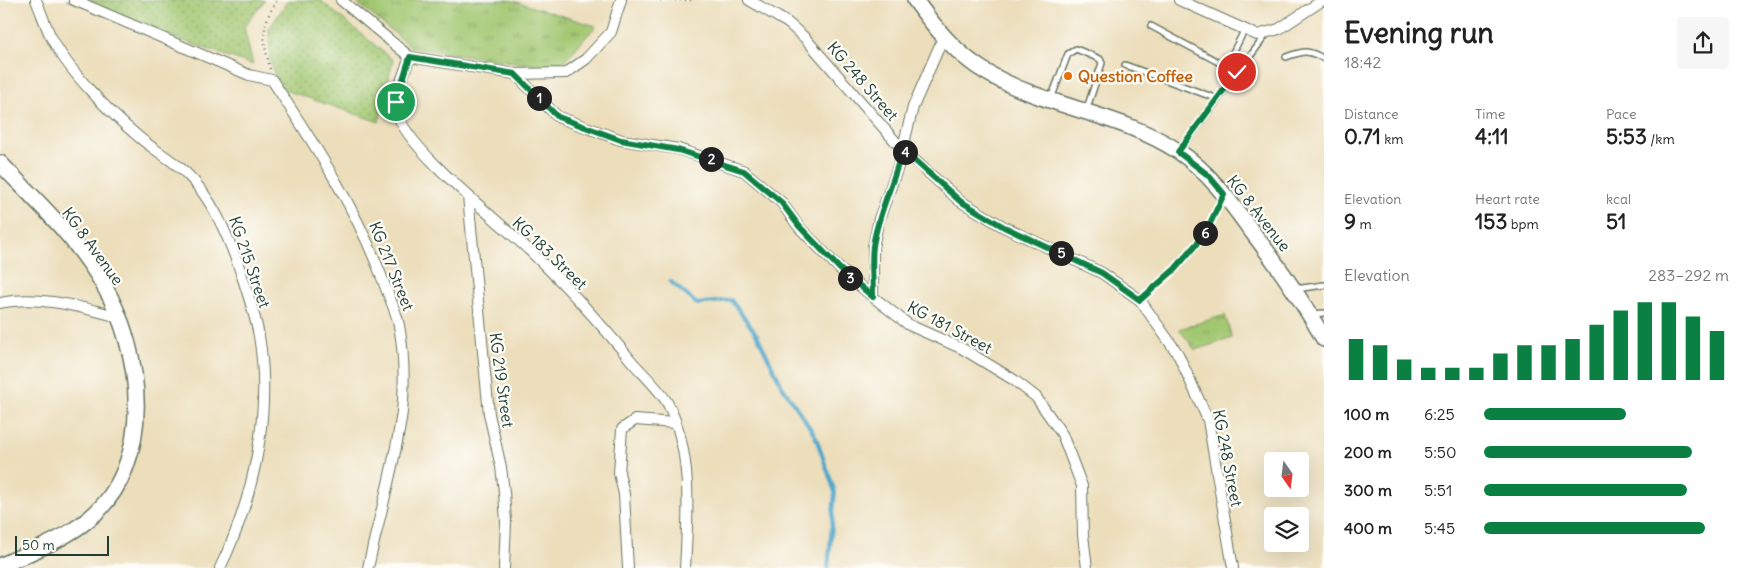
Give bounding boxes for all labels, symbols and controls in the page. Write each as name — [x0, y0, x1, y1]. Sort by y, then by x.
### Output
text: Evening run — [1344, 15, 1494, 51]
button: share — [1677, 17, 1729, 69]
street label: KG 248 Street — [823, 37, 903, 125]
pin — [1216, 51, 1258, 93]
text: 18:42 — [1344, 52, 1381, 72]
icon: check — [1223, 58, 1251, 86]
place label: Question Coffee — [1078, 66, 1193, 86]
marker: Question Coffee — [1062, 70, 1074, 82]
pin — [375, 81, 417, 123]
pin: 1 — [526, 86, 552, 110]
icon: arrive — [382, 88, 410, 116]
text: 1 — [537, 89, 542, 107]
text: Distance — [1344, 105, 1399, 123]
text: Time — [1475, 105, 1505, 123]
text: Pace — [1606, 105, 1636, 123]
text: 0.71 — [1344, 123, 1381, 150]
text: 4:11 — [1475, 123, 1509, 150]
text: 5:53 — [1606, 123, 1647, 150]
text: km — [1381, 130, 1404, 148]
text: /km — [1647, 130, 1675, 148]
pin: 4 — [892, 140, 918, 164]
text: 4 — [901, 143, 910, 161]
pin: 2 — [698, 146, 724, 172]
text: 2 — [708, 150, 715, 168]
street label: KG 8 Avenue — [1223, 171, 1295, 255]
text: Elevation — [1344, 190, 1401, 208]
text: Heart rate — [1475, 190, 1540, 208]
text: kcal — [1606, 190, 1631, 208]
street label: KG 8 Avenue — [58, 203, 128, 289]
text: 9 — [1344, 208, 1356, 235]
text: 153 — [1475, 208, 1507, 235]
text: 51 — [1606, 208, 1626, 235]
street label: KG 183 Street — [509, 212, 592, 294]
street label: KG 215 Street — [225, 213, 275, 311]
text: m — [1356, 215, 1372, 233]
text: bpm — [1507, 215, 1539, 233]
street label: KG 217 Street — [365, 219, 419, 314]
pin: 6 — [1192, 220, 1218, 246]
text: 6 — [1201, 224, 1210, 242]
pin: 5 — [1048, 240, 1074, 266]
text: 5 — [1057, 244, 1066, 262]
text: Elevation — [1344, 265, 1410, 285]
text: 283–292 m — [1648, 265, 1729, 285]
pin: 3 — [838, 266, 862, 290]
text: 3 — [847, 269, 854, 287]
street label: KG 181 Street — [904, 296, 996, 358]
street label: KG 219 Street — [485, 331, 519, 429]
text: 100 m — [1344, 404, 1389, 424]
text: 6:25 — [1424, 404, 1455, 424]
street label: KG 248 Street — [1209, 408, 1247, 509]
text: 200 m — [1344, 442, 1392, 462]
text: 5:50 — [1424, 442, 1457, 462]
north arrow — [1264, 452, 1309, 498]
map controls — [1264, 452, 1309, 552]
text: 300 m — [1344, 480, 1392, 500]
text: 5:51 — [1424, 480, 1452, 500]
button: layers — [1264, 507, 1309, 552]
text: 400 m — [1344, 518, 1392, 538]
text: 5:45 — [1424, 518, 1455, 538]
scale bar — [15, 533, 109, 556]
text: 50 m — [22, 536, 55, 554]

